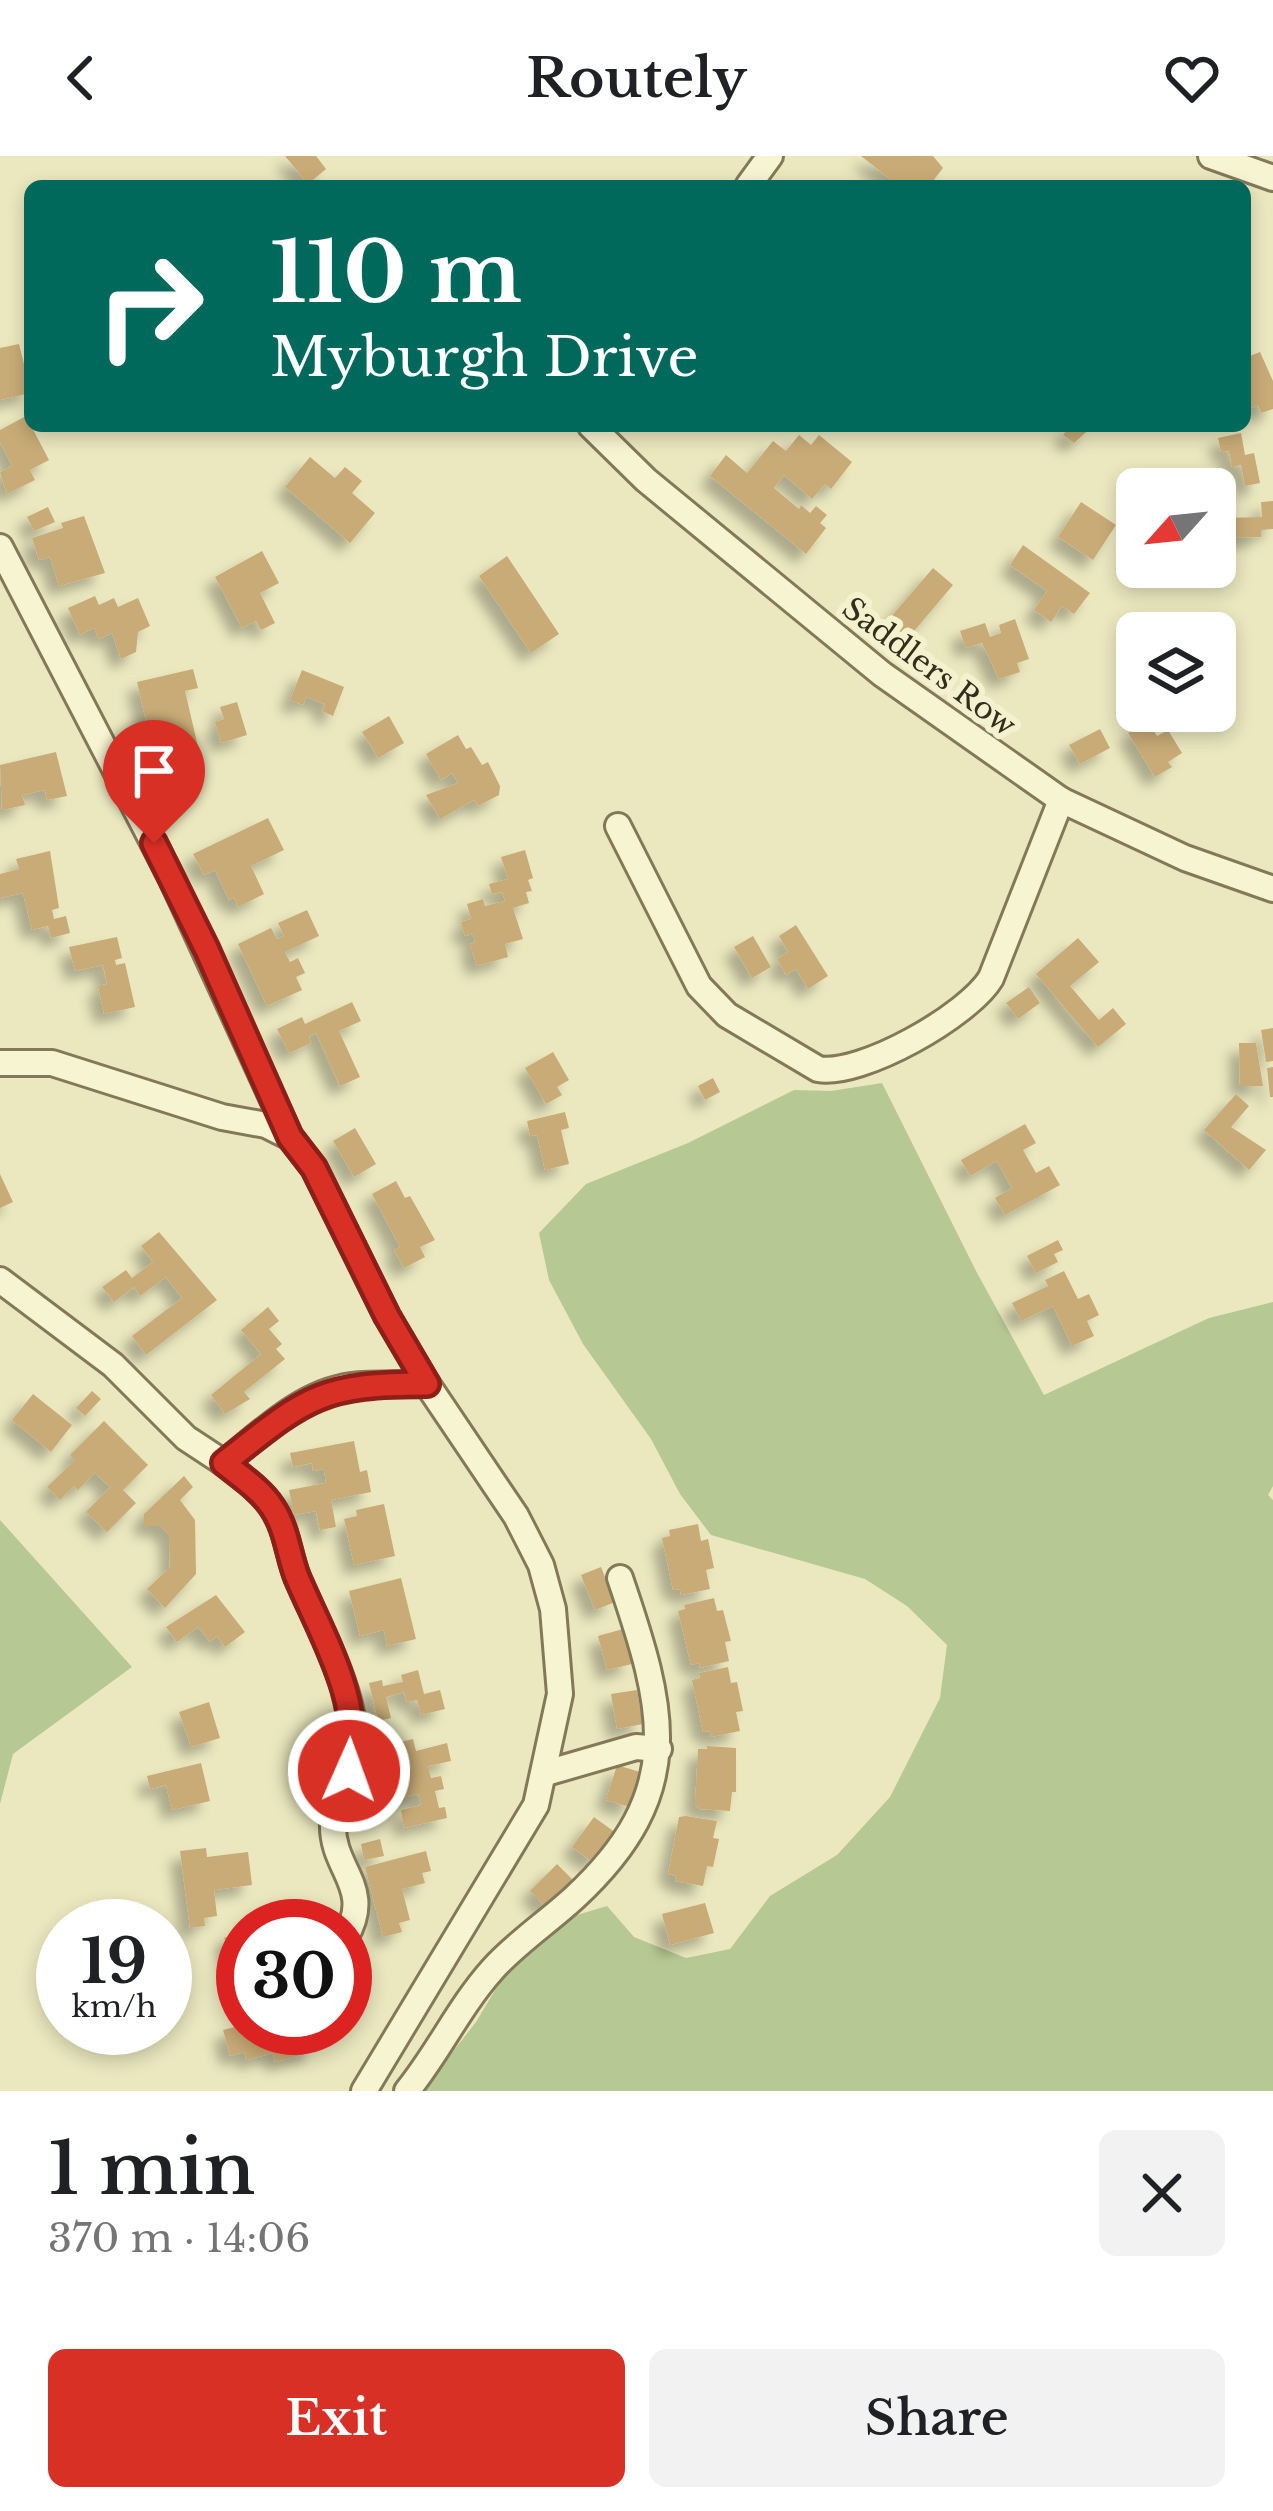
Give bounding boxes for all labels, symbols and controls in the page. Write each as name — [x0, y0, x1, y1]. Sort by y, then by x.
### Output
icon: back — [48, 45, 114, 111]
text: Routely — [526, 45, 747, 112]
icon: heart — [1159, 45, 1225, 111]
text: 110 m — [270, 221, 522, 325]
icon: right — [72, 228, 228, 384]
text: Myburgh Drive — [270, 324, 698, 391]
north arrow — [1116, 468, 1236, 588]
map controls — [1116, 468, 1236, 732]
street label: Saddlers Row — [835, 589, 1024, 744]
button: layers — [1116, 612, 1236, 732]
pin — [103, 720, 205, 843]
icon: arrive — [121, 738, 187, 804]
position arrow — [286, 1708, 412, 1834]
speed limit sign: 30 — [216, 1899, 372, 2055]
text: 19 — [81, 1925, 147, 1999]
text: km/h — [71, 1988, 157, 2025]
text: 1 min — [48, 2124, 255, 2213]
button: close — [1099, 2130, 1225, 2256]
text: 370 m · 14:06 — [48, 2214, 310, 2263]
button: Exit — [48, 2349, 625, 2487]
button: Share — [649, 2349, 1225, 2487]

